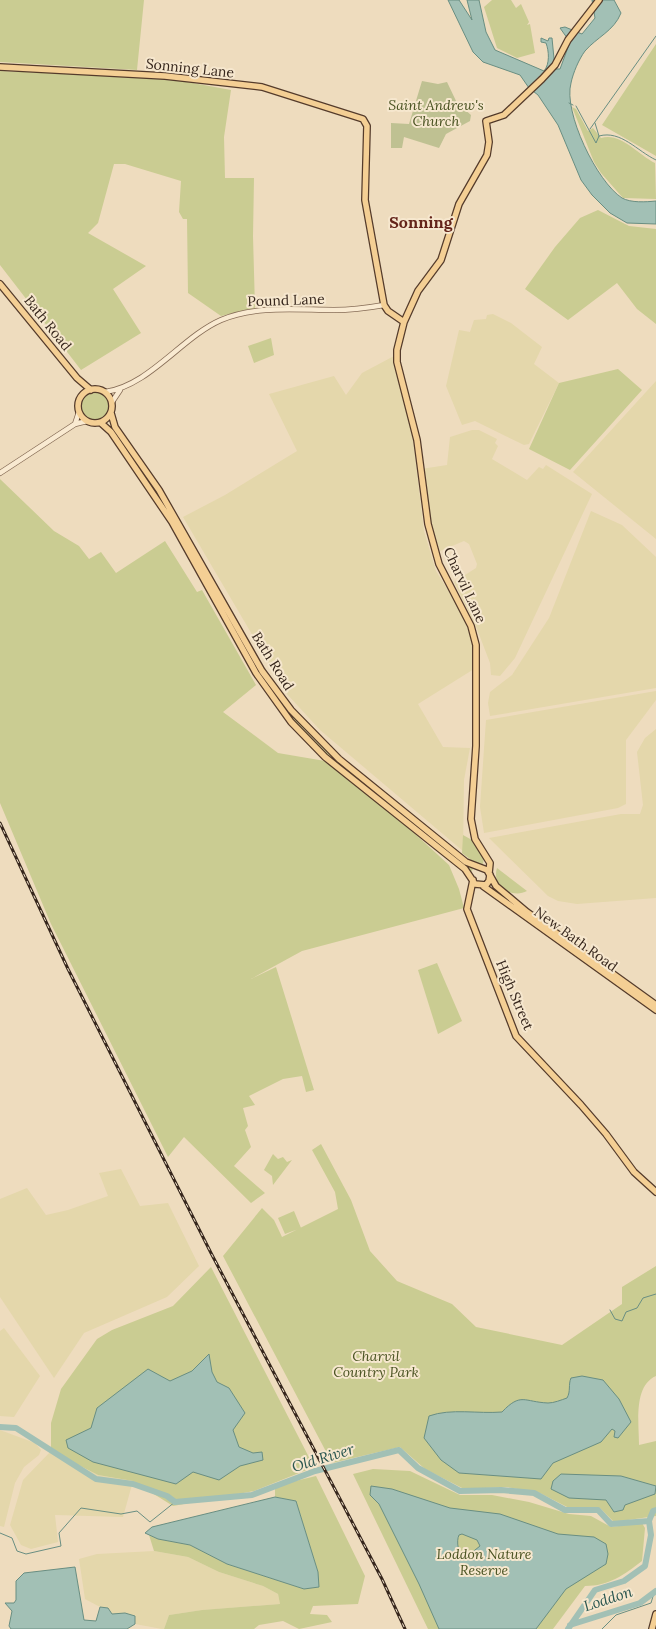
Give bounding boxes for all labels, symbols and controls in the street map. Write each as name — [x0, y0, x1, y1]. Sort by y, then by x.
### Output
street label: Sonning Lane — [145, 54, 235, 82]
park label: Saint Andrew's Church — [388, 96, 484, 130]
district label: Sonning — [389, 212, 454, 232]
street label: Pound Lane — [247, 290, 325, 310]
street label: Bath Road — [20, 292, 76, 354]
street label: Charvil Lane — [440, 544, 491, 626]
street label: Bath Road — [248, 628, 298, 694]
street label: New Bath Road — [531, 903, 621, 975]
street label: High Street — [492, 957, 538, 1033]
park label: Charvil Country Park — [333, 1347, 419, 1381]
water label: Old River — [289, 1439, 357, 1476]
park label: Loddon Nature Reserve — [437, 1545, 532, 1579]
water label: Loddon — [581, 1582, 635, 1615]

